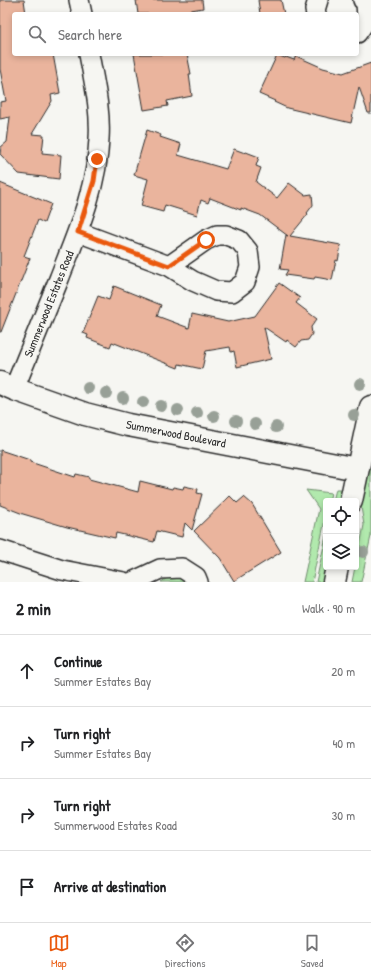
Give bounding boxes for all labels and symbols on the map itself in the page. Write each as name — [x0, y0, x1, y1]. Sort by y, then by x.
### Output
route end — [88, 150, 106, 168]
route start — [197, 231, 215, 249]
street label: Summerwood Estates Road — [19, 248, 78, 360]
street label: Summerwood Boulevard — [125, 416, 228, 452]

